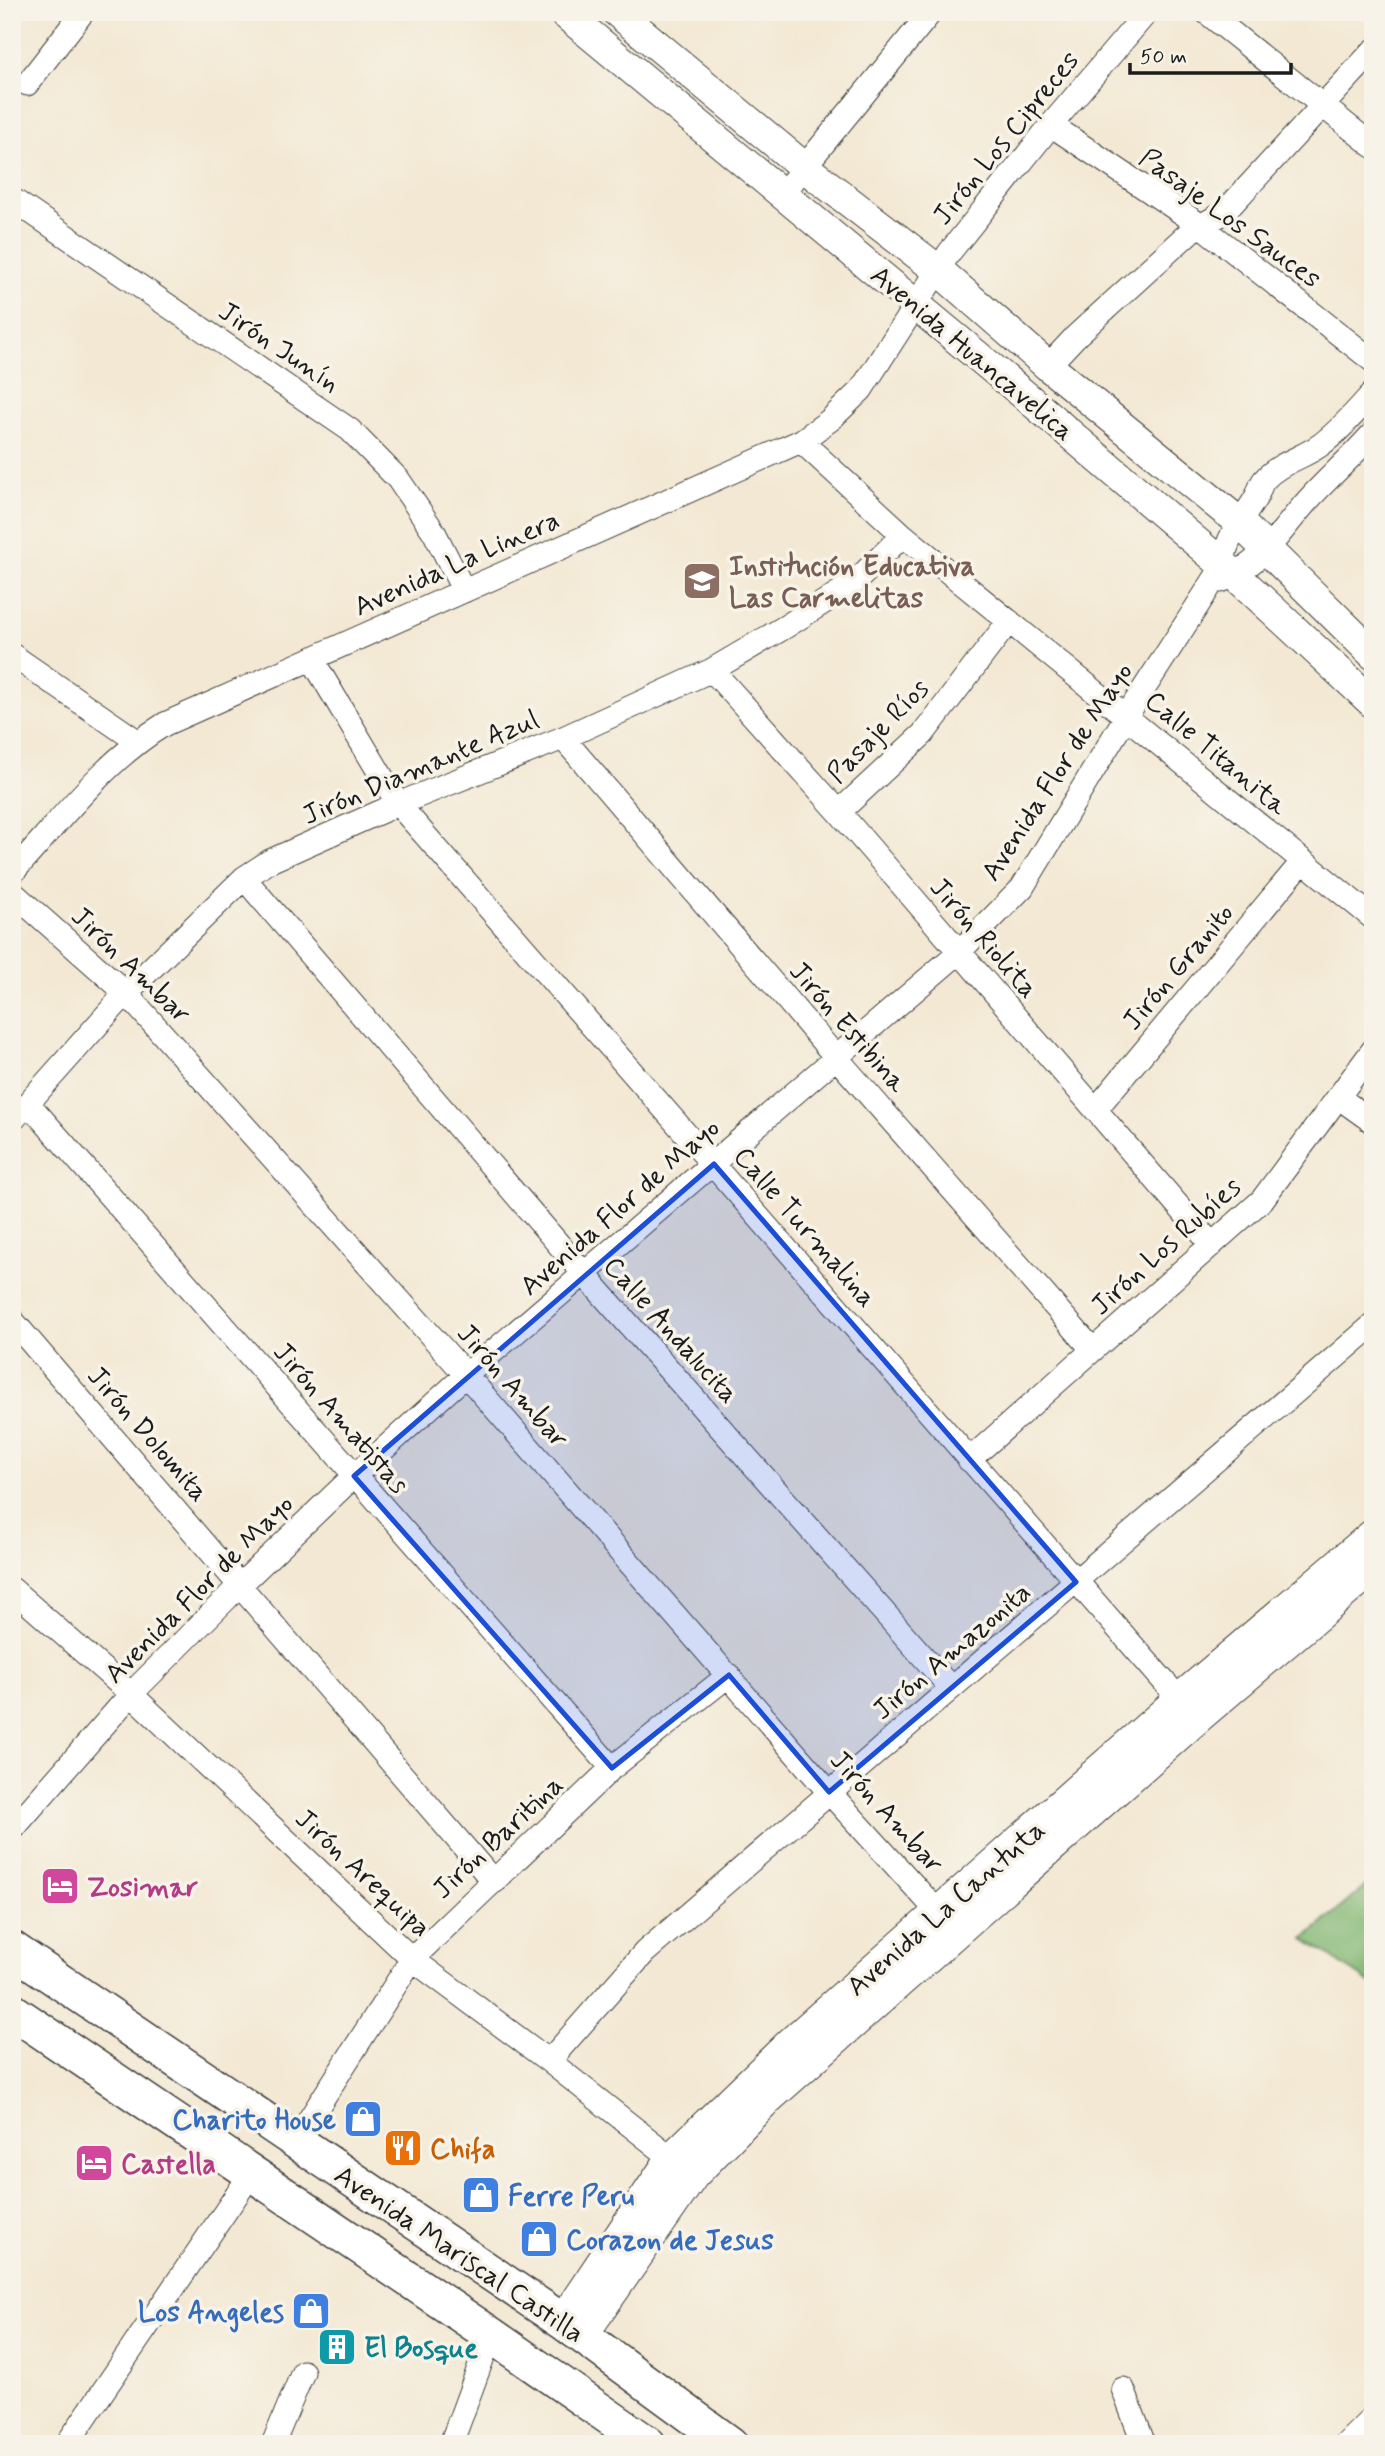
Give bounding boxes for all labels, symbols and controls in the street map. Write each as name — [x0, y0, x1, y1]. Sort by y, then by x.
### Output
scale bar — [1130, 32, 1290, 76]
text: 50 m — [1140, 43, 1187, 71]
street label: Jirón Los Cipreces — [925, 44, 1089, 234]
street label: Pasaje Los Sauces — [1131, 140, 1328, 298]
street label: Avenida Huancavelica — [862, 258, 1081, 450]
street label: Jirón Junín — [211, 294, 347, 402]
street label: Avenida La Linera — [348, 502, 566, 626]
place label: Institución Educativa Las Carmelitas — [729, 549, 975, 618]
school or university icon: Institución Educativa Las Carmelitas — [681, 560, 723, 602]
street label: Avenida Flor de Mayo — [974, 656, 1143, 889]
street label: Pasaje Ríos — [820, 671, 938, 792]
street label: Calle Titanita — [1136, 683, 1295, 825]
street label: Jirón Diamante Azul — [297, 702, 545, 835]
street label: Jirón Riolita — [920, 870, 1046, 1007]
street label: Jirón Granito — [1115, 896, 1243, 1039]
street label: Jirón Ambar — [62, 899, 198, 1033]
street label: Jirón Estibina — [780, 954, 914, 1101]
street label: Avenida Flor de Mayo — [513, 1111, 728, 1305]
street label: Calle Turmalina — [724, 1139, 884, 1316]
street label: Jirón Los Rubíes — [1084, 1169, 1250, 1324]
street label: Calle Andalucita — [594, 1249, 746, 1412]
street label: Jirón Ambar — [448, 1316, 577, 1457]
street label: Jirón Amatistas — [264, 1335, 416, 1502]
street label: Jirón Dolomita — [78, 1359, 216, 1510]
street label: Avenida Flor de Mayo — [97, 1487, 303, 1693]
street label: Jirón Amazonita — [866, 1575, 1040, 1729]
street label: Jirón Ambar — [821, 1743, 951, 1882]
street label: Jirón Baritina — [425, 1768, 572, 1908]
street label: Jirón Arequipa — [286, 1801, 438, 1946]
street label: Avenida La Cantuta — [839, 1812, 1054, 2005]
hotel icon: Zosimar — [39, 1865, 81, 1907]
place label: Zosimar — [87, 1870, 198, 1907]
shop icon: Charito House — [342, 2098, 384, 2140]
place label: Charito House — [172, 2103, 336, 2140]
restaurant icon: Chifa — [382, 2127, 424, 2169]
place label: Chifa — [430, 2132, 495, 2169]
hotel icon: Castella — [73, 2142, 115, 2184]
place label: Castella — [121, 2147, 216, 2184]
street label: Avenida Mariscal Castilla — [326, 2157, 591, 2353]
shop icon: Ferre Peru — [460, 2174, 502, 2216]
place label: Ferre Peru — [508, 2179, 635, 2216]
shop icon: Corazon de Jesus — [518, 2218, 560, 2260]
place label: Corazon de Jesus — [566, 2223, 774, 2260]
shop icon: Los Angeles — [290, 2290, 332, 2332]
place label: Los Angeles — [138, 2295, 284, 2333]
building icon: El Bosque — [316, 2326, 358, 2368]
place label: El Bosque — [364, 2331, 478, 2368]

